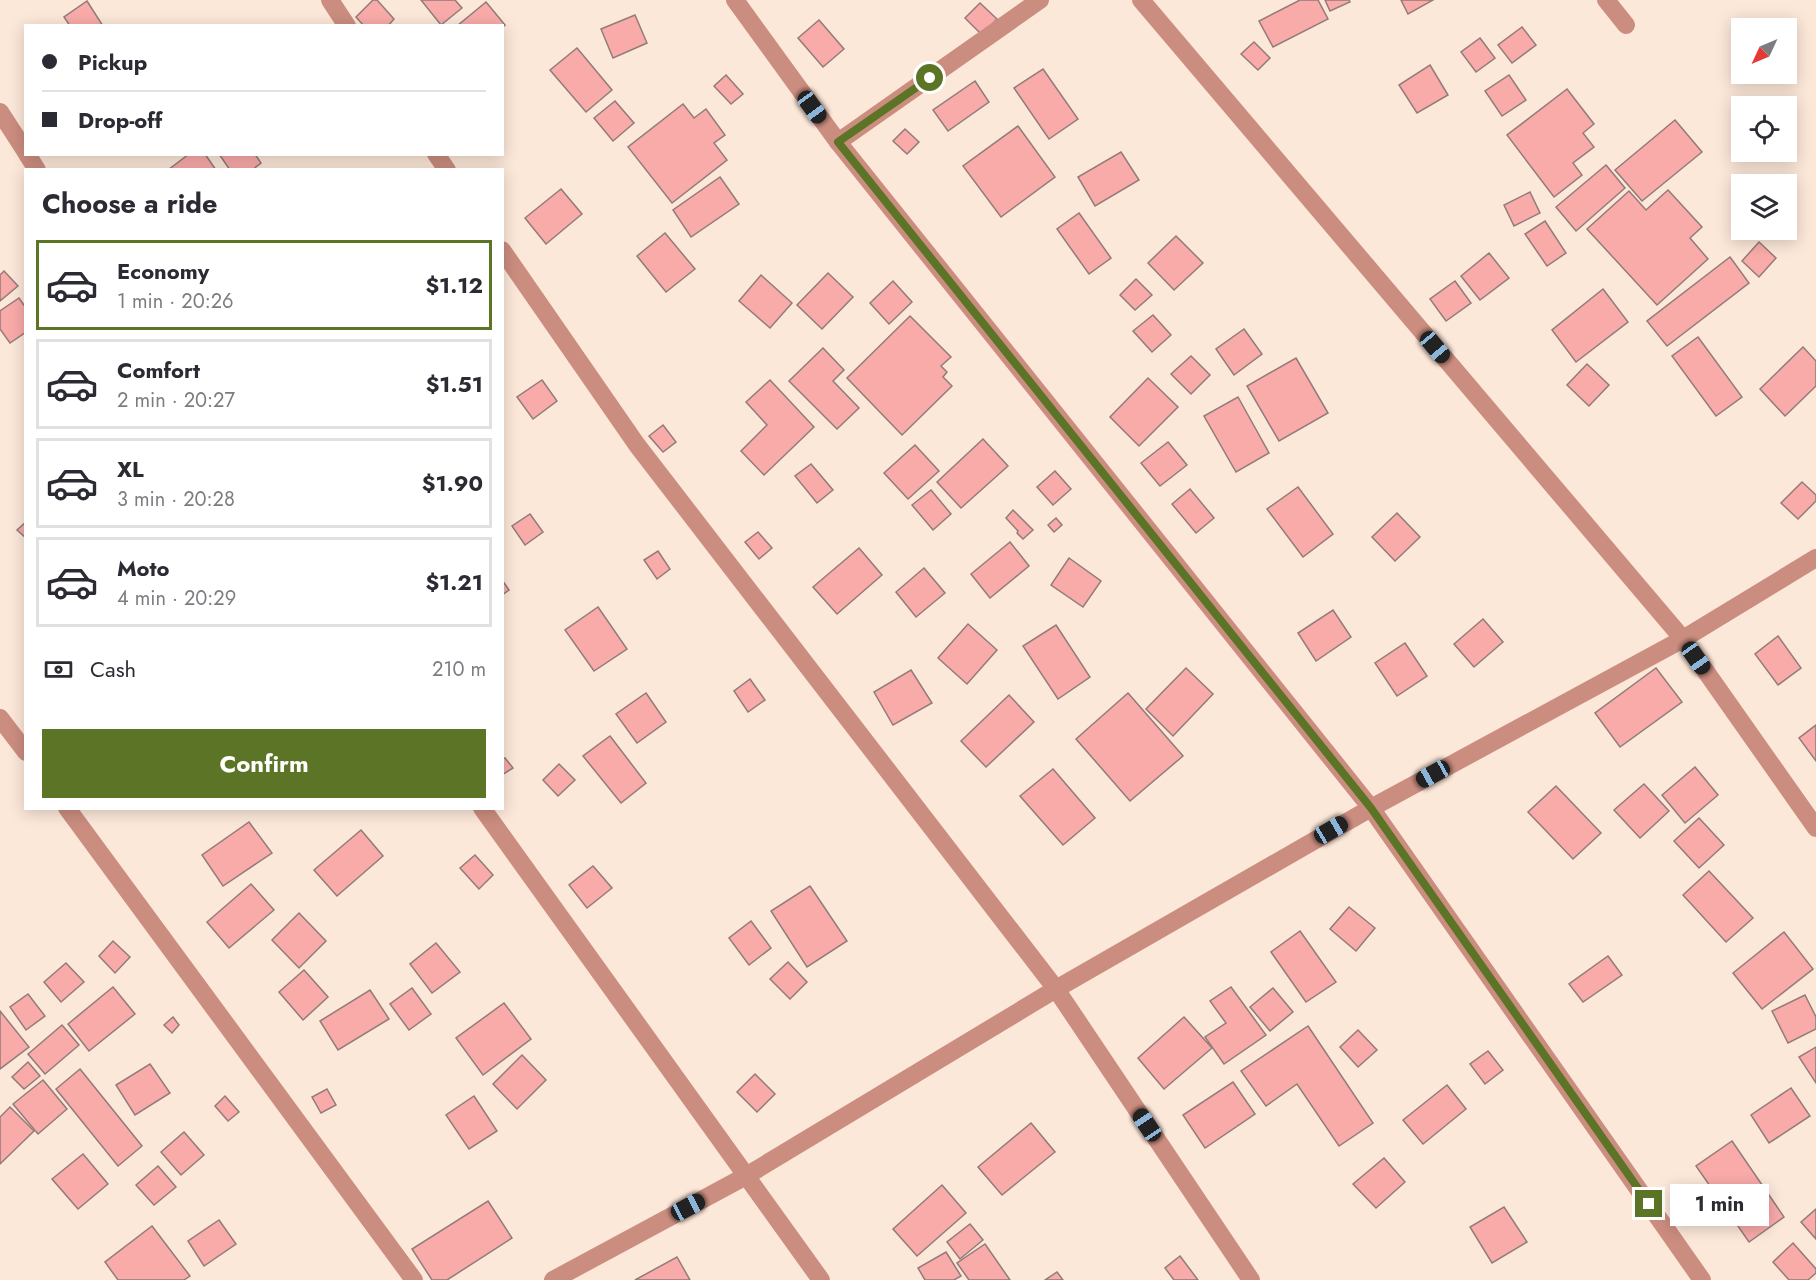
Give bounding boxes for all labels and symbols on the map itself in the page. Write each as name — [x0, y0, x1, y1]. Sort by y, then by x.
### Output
north arrow — [1731, 18, 1797, 84]
route start — [916, 64, 943, 91]
car — [794, 87, 830, 127]
car — [1417, 327, 1453, 367]
car — [1678, 638, 1714, 678]
car — [1413, 757, 1453, 791]
car — [1311, 813, 1351, 847]
car — [1129, 1105, 1165, 1145]
callout: 1 min — [1670, 1183, 1769, 1225]
route end — [1635, 1190, 1662, 1217]
car — [668, 1191, 708, 1223]

